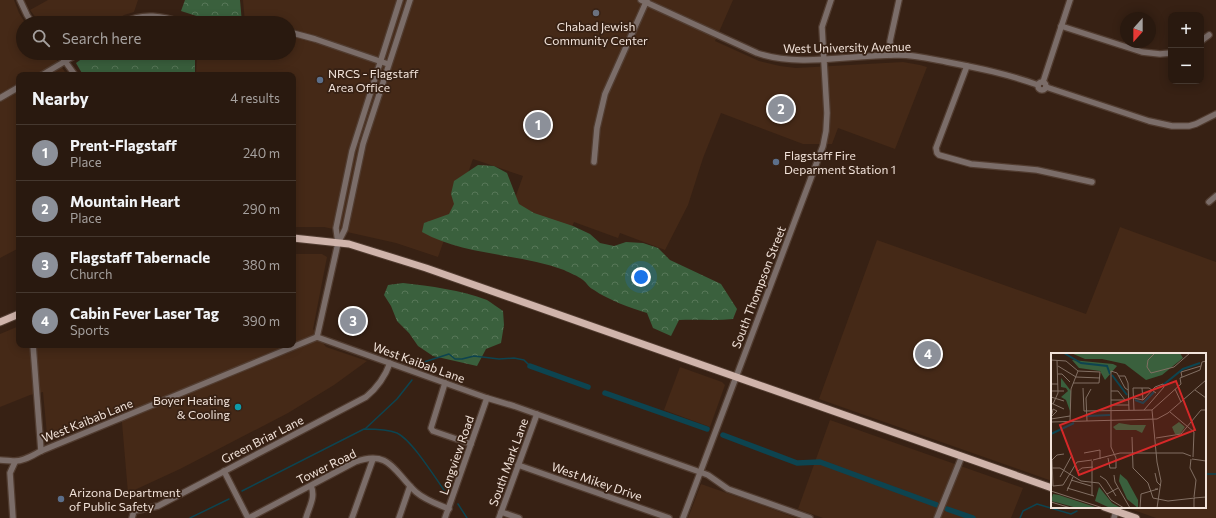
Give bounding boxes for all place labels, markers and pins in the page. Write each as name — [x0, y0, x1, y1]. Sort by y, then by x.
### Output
marker: Chabad Jewish Community Center — [591, 8, 601, 18]
place label: Chabad Jewish Community Center — [544, 19, 648, 47]
place label: NRCS - Flagstaff Area Office — [328, 66, 419, 94]
marker: NRCS - Flagstaff Area Office — [315, 75, 325, 85]
pin: 2 — [768, 94, 794, 124]
pin: 1 — [525, 110, 551, 140]
place label: Flagstaff Fire Deparment Station 1 — [784, 148, 896, 176]
marker: Flagstaff Fire Deparment Station 1 — [771, 157, 781, 167]
pin: 3 — [340, 306, 366, 336]
pin: 4 — [915, 339, 941, 369]
place label: Boyer Heating & Cooling — [153, 393, 230, 421]
marker: Boyer Heating & Cooling — [233, 402, 243, 412]
place label: Arizona Department of Public Safety — [69, 485, 181, 513]
marker: Arizona Department of Public Safety — [56, 494, 66, 504]

